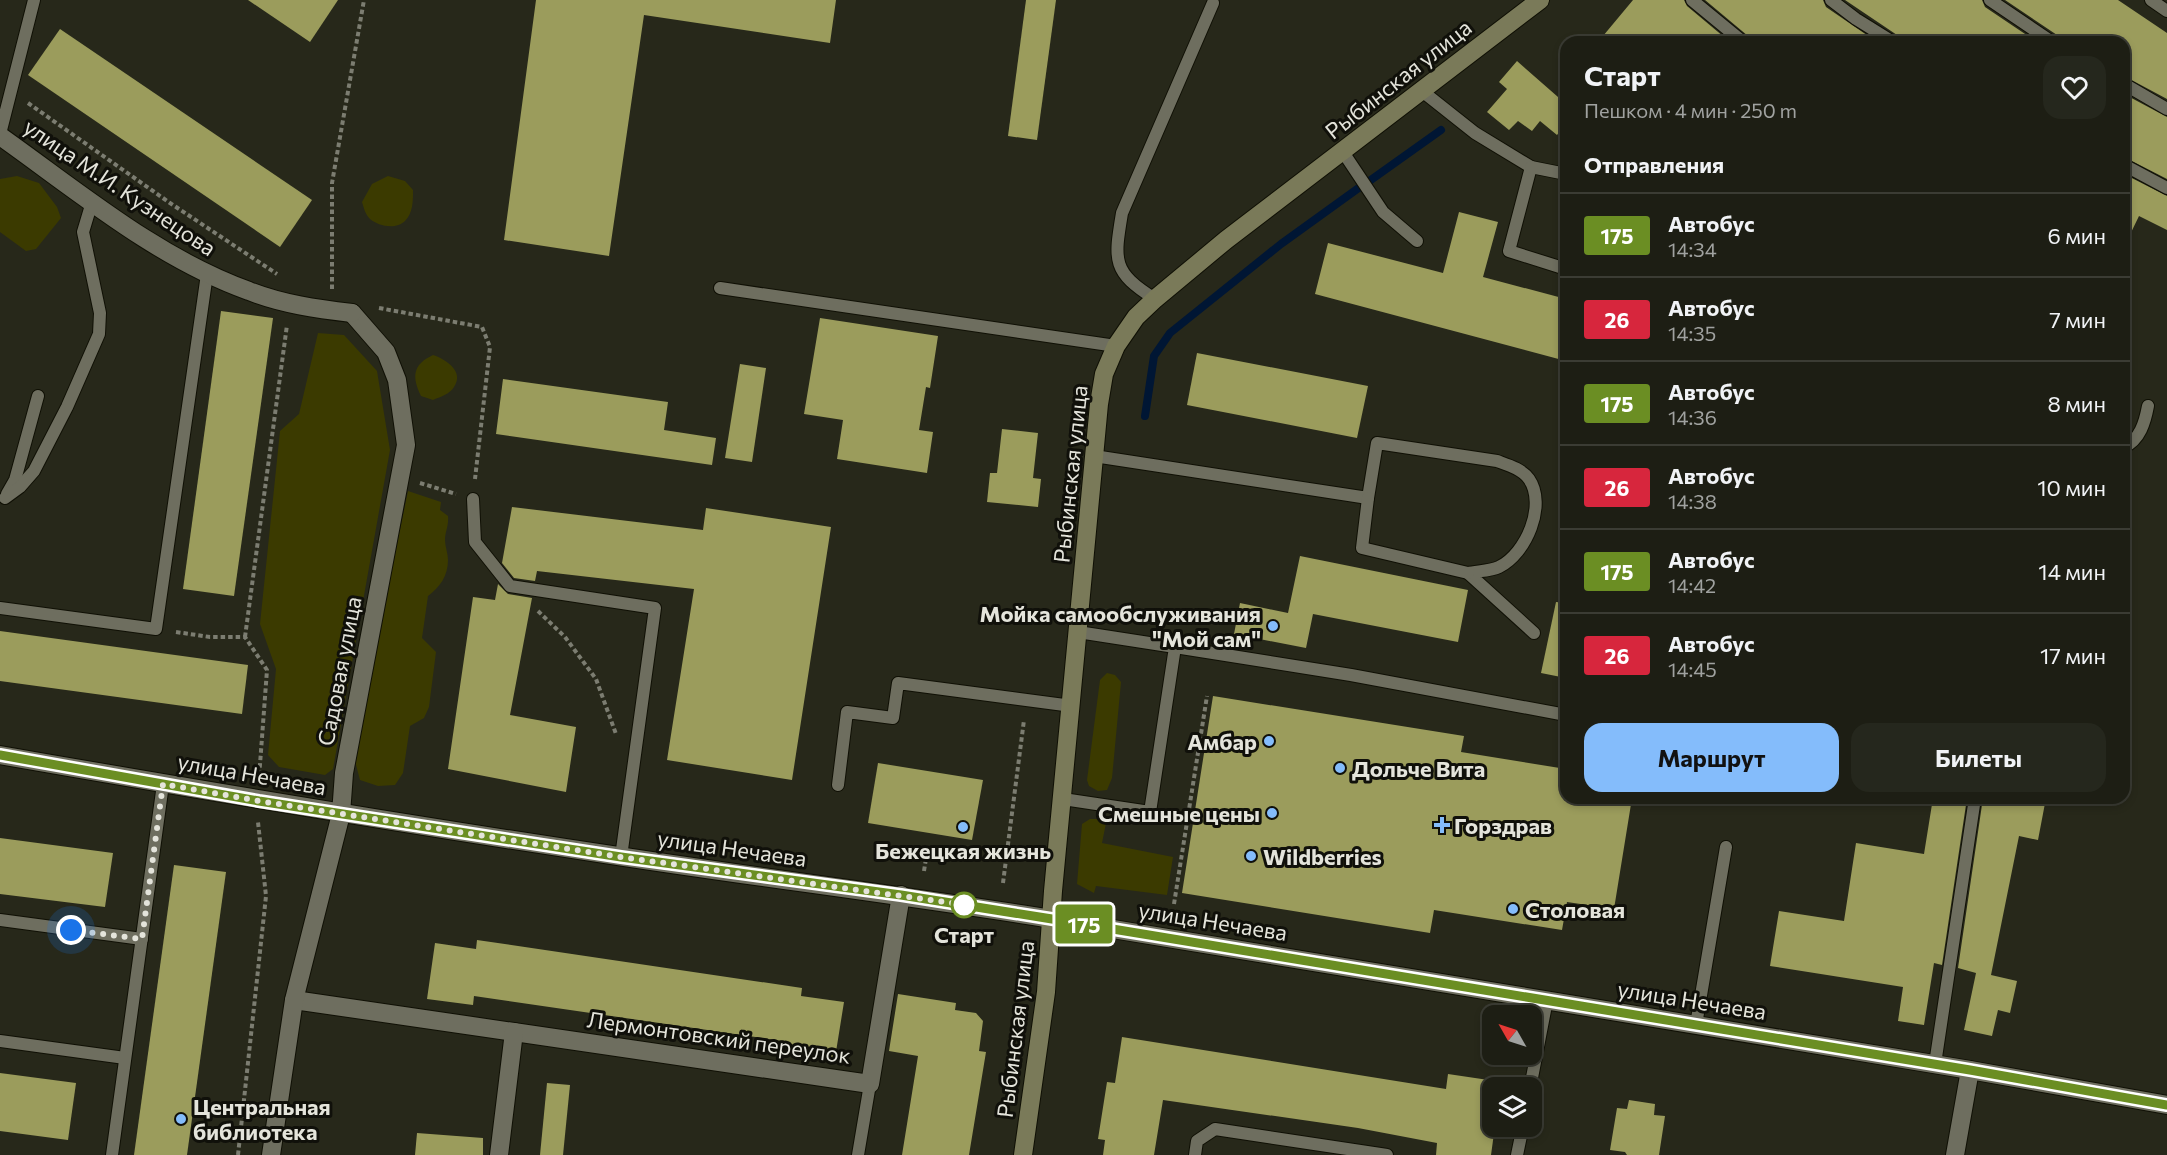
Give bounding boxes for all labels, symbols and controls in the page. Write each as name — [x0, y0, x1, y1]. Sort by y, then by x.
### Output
street label: Рыбинская улица — [1319, 13, 1477, 145]
button: heart — [2043, 56, 2106, 119]
text: Старт — [1584, 58, 1661, 92]
text: Пешком · 4 мин · 250 m — [1584, 98, 1797, 122]
street label: улица М.И. Кузнецова — [19, 113, 221, 261]
text: Отправления — [1584, 151, 1724, 178]
text: Автобус — [1668, 210, 1755, 237]
text: 6 мин — [2048, 222, 2106, 249]
text: 175 — [1600, 223, 1634, 248]
text: 14:34 — [1668, 237, 1717, 261]
text: Автобус — [1668, 294, 1755, 321]
text: 7 мин — [2049, 306, 2106, 333]
text: 26 — [1605, 307, 1629, 332]
text: 14:35 — [1668, 321, 1716, 345]
text: Автобус — [1668, 378, 1755, 405]
street label: Рыбинская улица — [1047, 384, 1093, 564]
text: 8 мин — [2048, 390, 2106, 417]
text: 175 — [1600, 391, 1634, 416]
text: 14:36 — [1668, 405, 1717, 429]
text: Автобус — [1668, 462, 1755, 489]
text: 10 мин — [2037, 474, 2106, 501]
text: 26 — [1605, 475, 1629, 500]
text: 14:38 — [1668, 489, 1717, 513]
text: Автобус — [1668, 546, 1755, 573]
text: 14 мин — [2038, 558, 2106, 585]
text: 175 — [1600, 559, 1634, 584]
text: 14:42 — [1668, 573, 1716, 597]
street label: Садовая улица — [311, 594, 367, 748]
place label: Мойка самообслуживания "Мой сам" — [979, 600, 1261, 652]
marker: Мойка самообслуживания "Мой сам" — [1266, 619, 1280, 633]
text: Автобус — [1668, 630, 1755, 657]
text: 17 мин — [2040, 642, 2106, 669]
text: 26 — [1605, 643, 1629, 668]
text: 14:45 — [1668, 657, 1717, 681]
button: Маршрут — [1584, 723, 1839, 792]
button: Билеты — [1851, 723, 2106, 792]
place label: Амбар — [1187, 728, 1257, 755]
marker: Амбар — [1262, 734, 1276, 748]
street label: улица Нечаева — [176, 748, 328, 800]
place label: Дольче Вита — [1352, 755, 1485, 782]
marker: Дольче Вита — [1333, 761, 1347, 775]
place label: Смешные цены — [1098, 800, 1260, 827]
marker: Смешные цены — [1265, 806, 1279, 820]
place label: Горздрав — [1454, 812, 1552, 839]
marker: Горздрав — [1435, 818, 1449, 832]
marker: Бежецкая жизнь — [956, 820, 970, 834]
street label: улица Нечаева — [656, 824, 808, 872]
place label: Бежецкая жизнь — [875, 837, 1051, 864]
place label: Wildberries — [1263, 843, 1382, 870]
marker: Wildberries — [1244, 849, 1258, 863]
marker: Старт — [951, 892, 977, 918]
street label: улица Нечаева — [1137, 896, 1289, 946]
place label: Столовая — [1525, 896, 1625, 923]
marker: Столовая — [1506, 902, 1520, 916]
line badge: 175 — [1050, 904, 1118, 944]
text: 175 — [1067, 912, 1101, 937]
your location — [56, 915, 86, 945]
place label: Старт — [934, 921, 995, 948]
street label: Рыбинская улица — [991, 939, 1039, 1119]
street label: улица Нечаева — [1616, 975, 1768, 1025]
street label: Лермонтовский переулок — [585, 1005, 853, 1069]
north arrow — [1482, 1005, 1542, 1065]
map controls — [1482, 1005, 1542, 1137]
button: layers — [1482, 1077, 1542, 1137]
place label: Центральная библиотека — [193, 1093, 331, 1145]
marker: Центральная библиотека — [174, 1112, 188, 1126]

